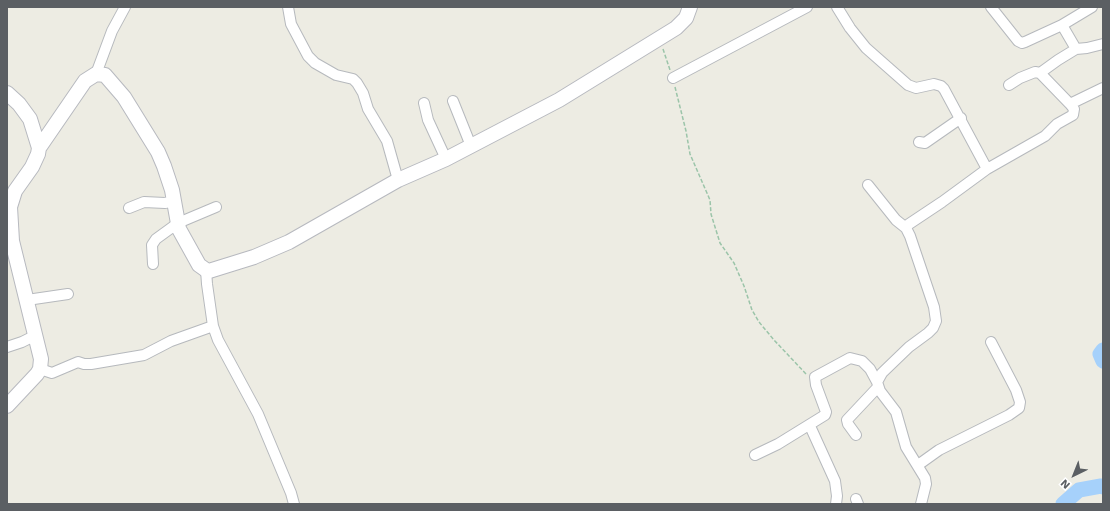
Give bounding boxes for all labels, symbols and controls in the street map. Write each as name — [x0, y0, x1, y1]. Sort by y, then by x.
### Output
north arrow — [1054, 455, 1094, 495]
text: N — [1058, 477, 1073, 492]

